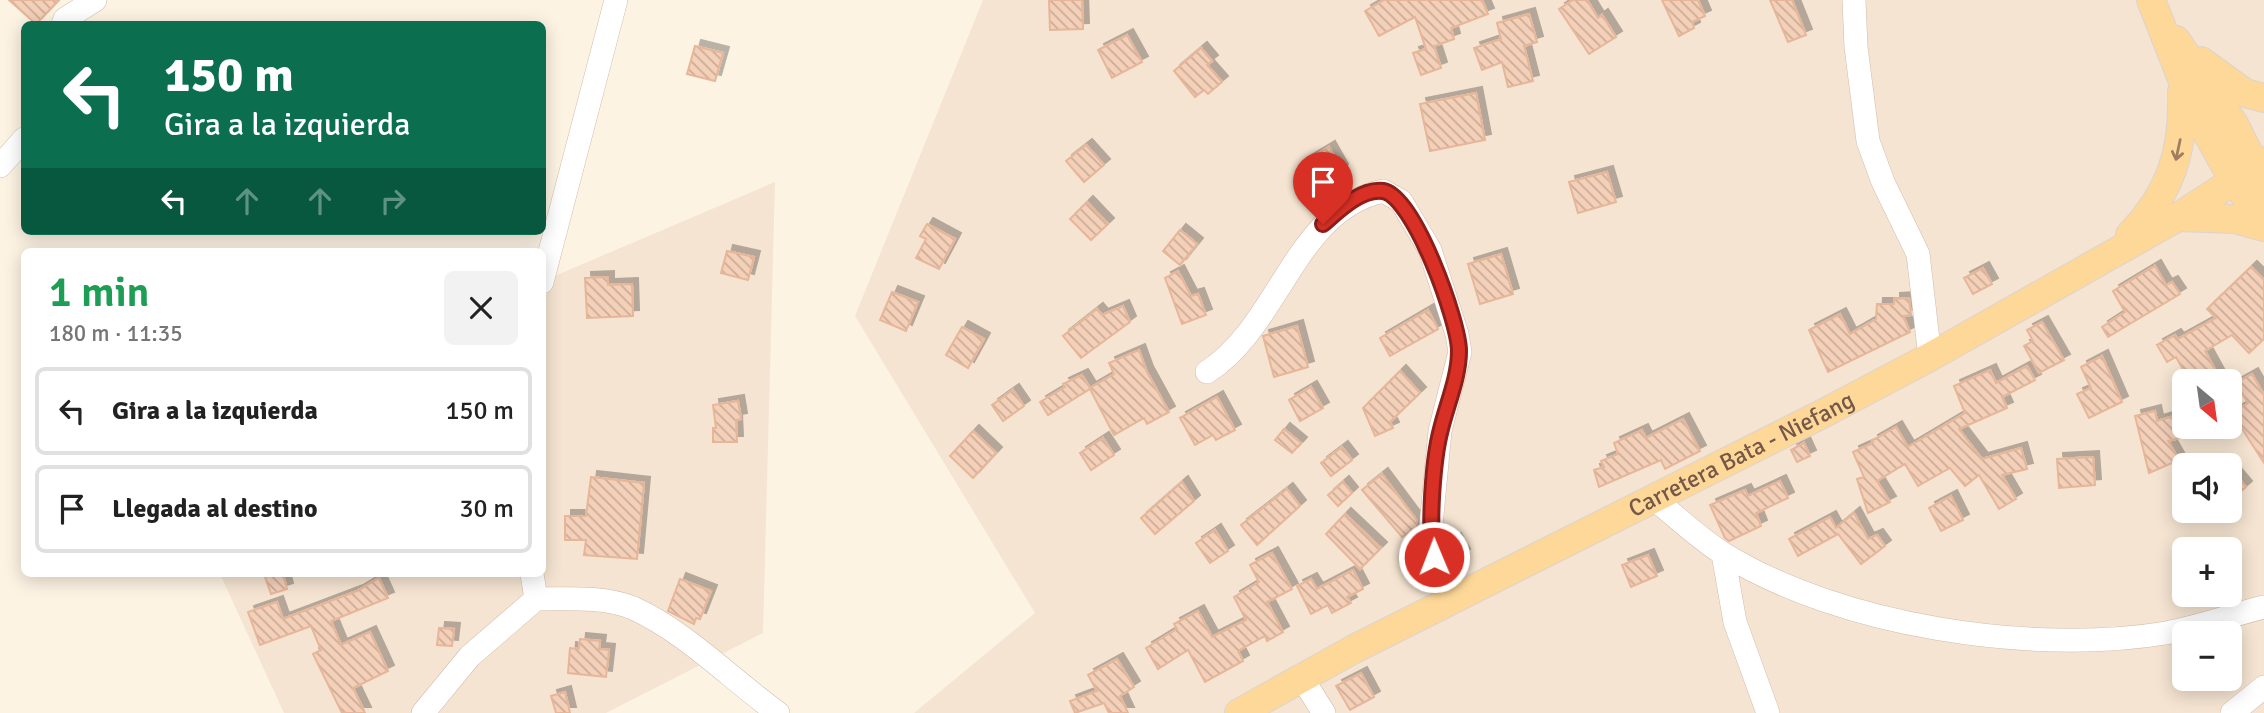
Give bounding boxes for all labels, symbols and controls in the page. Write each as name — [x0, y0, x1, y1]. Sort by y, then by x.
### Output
text: 150 m — [164, 45, 294, 105]
icon: left — [49, 49, 140, 140]
text: Gira a la izquierda — [164, 105, 411, 144]
one-way arrow — [2171, 138, 2185, 161]
pin — [1293, 152, 1353, 224]
icon: arrive — [1304, 163, 1342, 201]
icon: left — [155, 182, 193, 220]
icon: ahead — [228, 182, 266, 220]
icon: ahead — [301, 182, 339, 220]
icon: right — [374, 182, 412, 220]
text: 1 min — [49, 267, 150, 318]
button: close — [444, 271, 518, 345]
text: 180 m · 11:35 — [49, 319, 183, 348]
north arrow — [2172, 369, 2242, 439]
map controls — [2172, 369, 2242, 691]
street label: Carretera Bata - Niefang — [1623, 385, 1859, 524]
icon: left — [53, 392, 91, 430]
text: Gira a la izquierda — [112, 395, 318, 427]
text: 150 m — [445, 395, 514, 427]
button: sound — [2172, 453, 2242, 523]
icon: arrive — [53, 490, 91, 528]
text: Llegada al destino — [112, 493, 318, 525]
text: 30 m — [459, 493, 514, 525]
position arrow — [1397, 520, 1471, 594]
button: + — [2172, 537, 2242, 607]
button: − — [2172, 621, 2242, 691]

